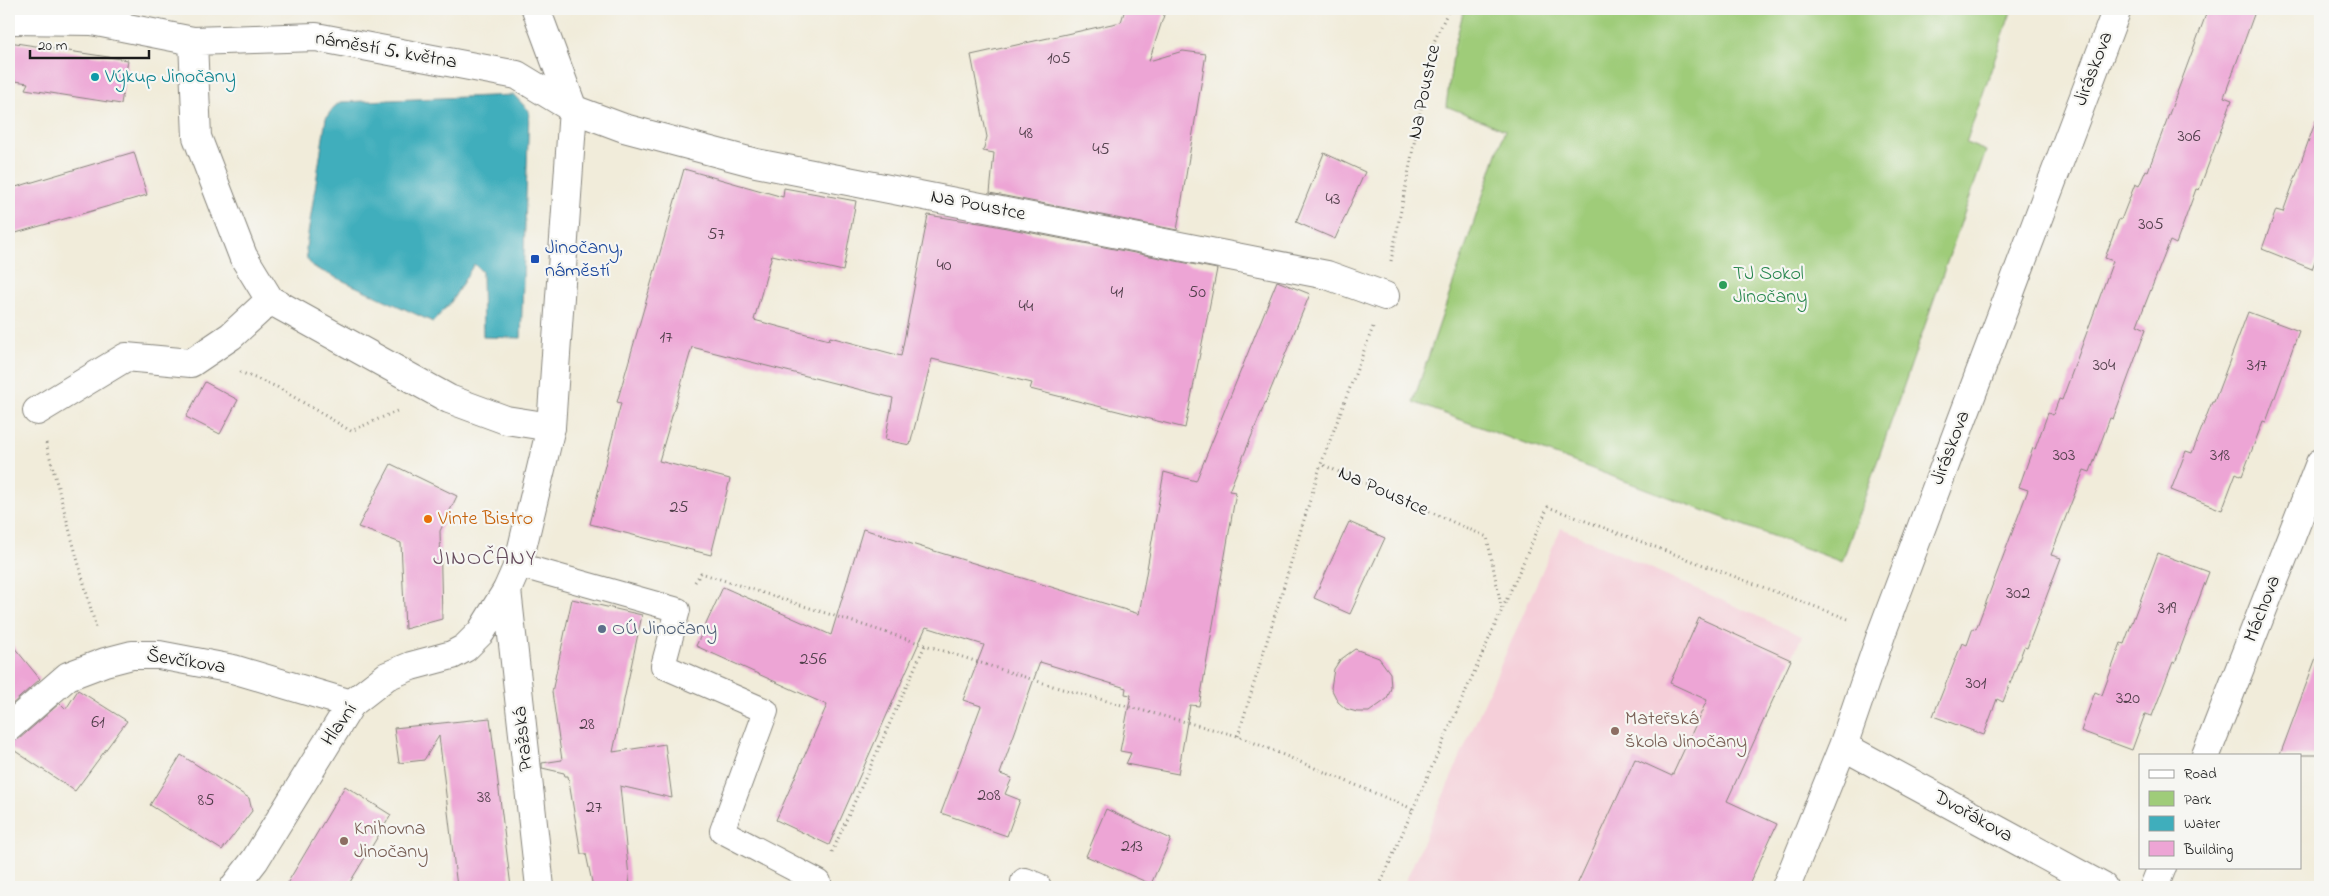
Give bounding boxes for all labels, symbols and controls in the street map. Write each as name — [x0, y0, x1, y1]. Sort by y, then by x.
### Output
street label: náměstí 5. května — [313, 24, 459, 78]
scale bar — [30, 28, 149, 60]
street label: Jiráskova — [2067, 28, 2121, 110]
text: 20 m — [38, 35, 68, 57]
street label: Na Poustce — [1401, 42, 1449, 142]
house number: 105 — [1047, 46, 1071, 72]
place label: Výkup Jinočany — [104, 63, 236, 92]
marker: Výkup Jinočany — [89, 71, 101, 83]
house number: 48 — [1019, 121, 1033, 147]
house number: 306 — [2177, 124, 2201, 150]
house number: 45 — [1092, 137, 1110, 163]
street label: Na Poustce — [928, 183, 1028, 229]
house number: 43 — [1326, 187, 1340, 213]
house number: 305 — [2138, 212, 2164, 238]
house number: 57 — [707, 222, 725, 248]
place label: Jinočany, náměstí — [545, 234, 623, 286]
marker: Jinočany, náměstí — [529, 253, 541, 265]
house number: 40 — [936, 253, 952, 279]
place label: TJ Sokol Jinočany — [1733, 260, 1807, 312]
marker: TJ Sokol Jinočany — [1717, 279, 1729, 291]
house number: 41 — [1110, 280, 1124, 306]
house number: 50 — [1188, 280, 1206, 306]
house number: 44 — [1019, 294, 1034, 320]
house number: 17 — [659, 325, 673, 351]
house number: 304 — [2093, 353, 2116, 379]
house number: 317 — [2247, 353, 2268, 379]
street label: Jiráskova — [1924, 407, 1978, 489]
house number: 303 — [2053, 443, 2075, 469]
house number: 318 — [2210, 443, 2230, 469]
street label: Na Poustce — [1333, 459, 1433, 525]
house number: 25 — [669, 495, 689, 521]
place label: Vinte Bistro — [437, 505, 533, 534]
marker: Vinte Bistro — [422, 513, 434, 525]
district label: JINOČANY — [433, 543, 537, 575]
street label: Máchova — [2237, 571, 2289, 647]
house number: 302 — [2006, 581, 2030, 607]
house number: 319 — [2158, 596, 2177, 622]
place label: OÚ Jinočany — [612, 615, 717, 644]
marker: OÚ Jinočany — [596, 623, 608, 635]
street label: Ševčíkova — [144, 641, 228, 683]
house number: 256 — [799, 647, 827, 673]
house number: 301 — [1966, 671, 1987, 697]
house number: 320 — [2116, 686, 2140, 712]
street label: Hlavní — [315, 697, 365, 753]
street label: Pražská — [506, 705, 542, 773]
place label: Mateřská škola Jinočany — [1625, 705, 1747, 757]
house number: 61 — [91, 710, 105, 736]
house number: 28 — [579, 712, 595, 738]
marker: Mateřská škola Jinočany — [1609, 725, 1621, 737]
legend — [2139, 754, 2302, 868]
text: Road — [2184, 763, 2217, 785]
house number: 208 — [977, 783, 1001, 809]
street label: Dvořákova — [1927, 783, 2018, 851]
house number: 38 — [477, 785, 491, 811]
house number: 85 — [197, 788, 215, 814]
text: Park — [2184, 789, 2212, 811]
house number: 27 — [586, 795, 603, 821]
text: Water — [2184, 813, 2220, 835]
place label: Knihovna Jinočany — [354, 815, 428, 867]
house number: 213 — [1121, 834, 1143, 860]
marker: Knihovna Jinočany — [338, 835, 350, 847]
text: Building — [2183, 839, 2233, 862]

